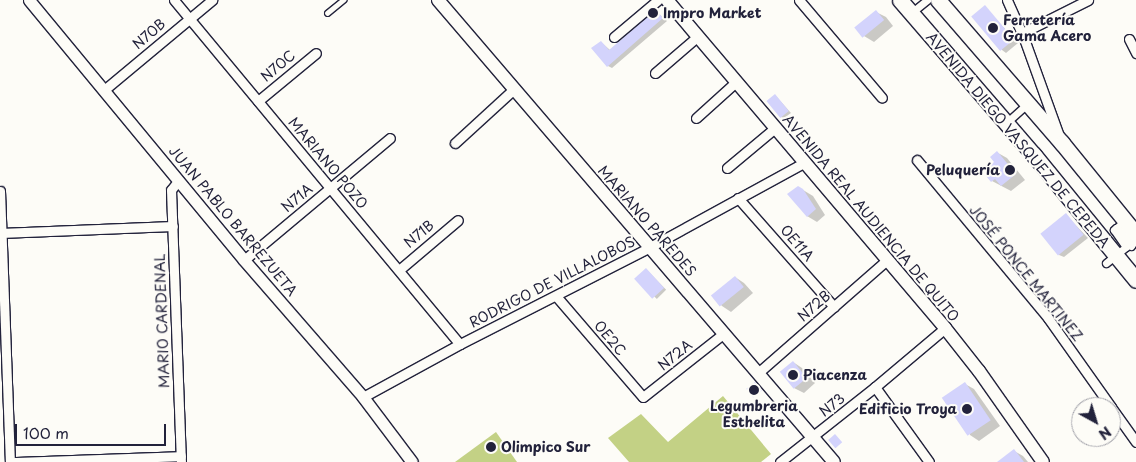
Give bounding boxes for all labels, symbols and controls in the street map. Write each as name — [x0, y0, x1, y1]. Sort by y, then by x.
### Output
place label: Impro Market — [663, 5, 762, 21]
marker: Impro Market — [647, 7, 659, 19]
place label: Ferretería Gama Acero — [1003, 12, 1092, 44]
street label: N70B — [129, 15, 169, 53]
marker: Ferretería Gama Acero — [987, 22, 999, 34]
street label: AVENIDA DIEGO VASQUEZ DE CEPEDA — [922, 28, 1114, 252]
street label: N70C — [257, 47, 299, 85]
street label: AVENIDA REAL AUDIENCIA DE QUITO — [779, 110, 963, 326]
street label: MARIANO POZO — [285, 114, 371, 212]
street label: JUAN PABLO BARREZUETA — [165, 142, 301, 300]
street label: MARIANO PAREDES — [594, 162, 700, 280]
place label: Peluquería — [926, 162, 1000, 178]
marker: Peluquería — [1004, 164, 1016, 176]
street label: N71A — [278, 180, 316, 216]
street label: JOSÉ PONCE MARTINEZ — [966, 201, 1086, 345]
street label: N71B — [401, 217, 437, 251]
street label: OE11A — [777, 222, 817, 264]
street label: RODRIGO DE VILLALOBOS — [466, 233, 638, 331]
street label: MARIO CARDENAL — [151, 253, 173, 389]
street label: N72B — [794, 287, 834, 325]
street label: OE2C — [591, 317, 629, 359]
street label: N72A — [655, 336, 695, 374]
place label: Piacenza — [803, 367, 867, 383]
marker: Piacenza — [787, 369, 799, 381]
marker: Legumbreria Esthelita — [748, 384, 760, 396]
street label: N73 — [816, 390, 848, 420]
north arrow — [1071, 397, 1121, 447]
place label: Legumbreria Esthelita — [710, 398, 798, 431]
place label: Edificio Troya — [859, 401, 957, 417]
marker: Edificio Troya — [961, 403, 973, 415]
scale bar — [18, 414, 169, 446]
text: 100 m — [23, 421, 69, 444]
text: N — [1094, 422, 1116, 445]
place label: Olimpico Sur — [501, 439, 591, 455]
marker: Olimpico Sur — [485, 441, 497, 453]

